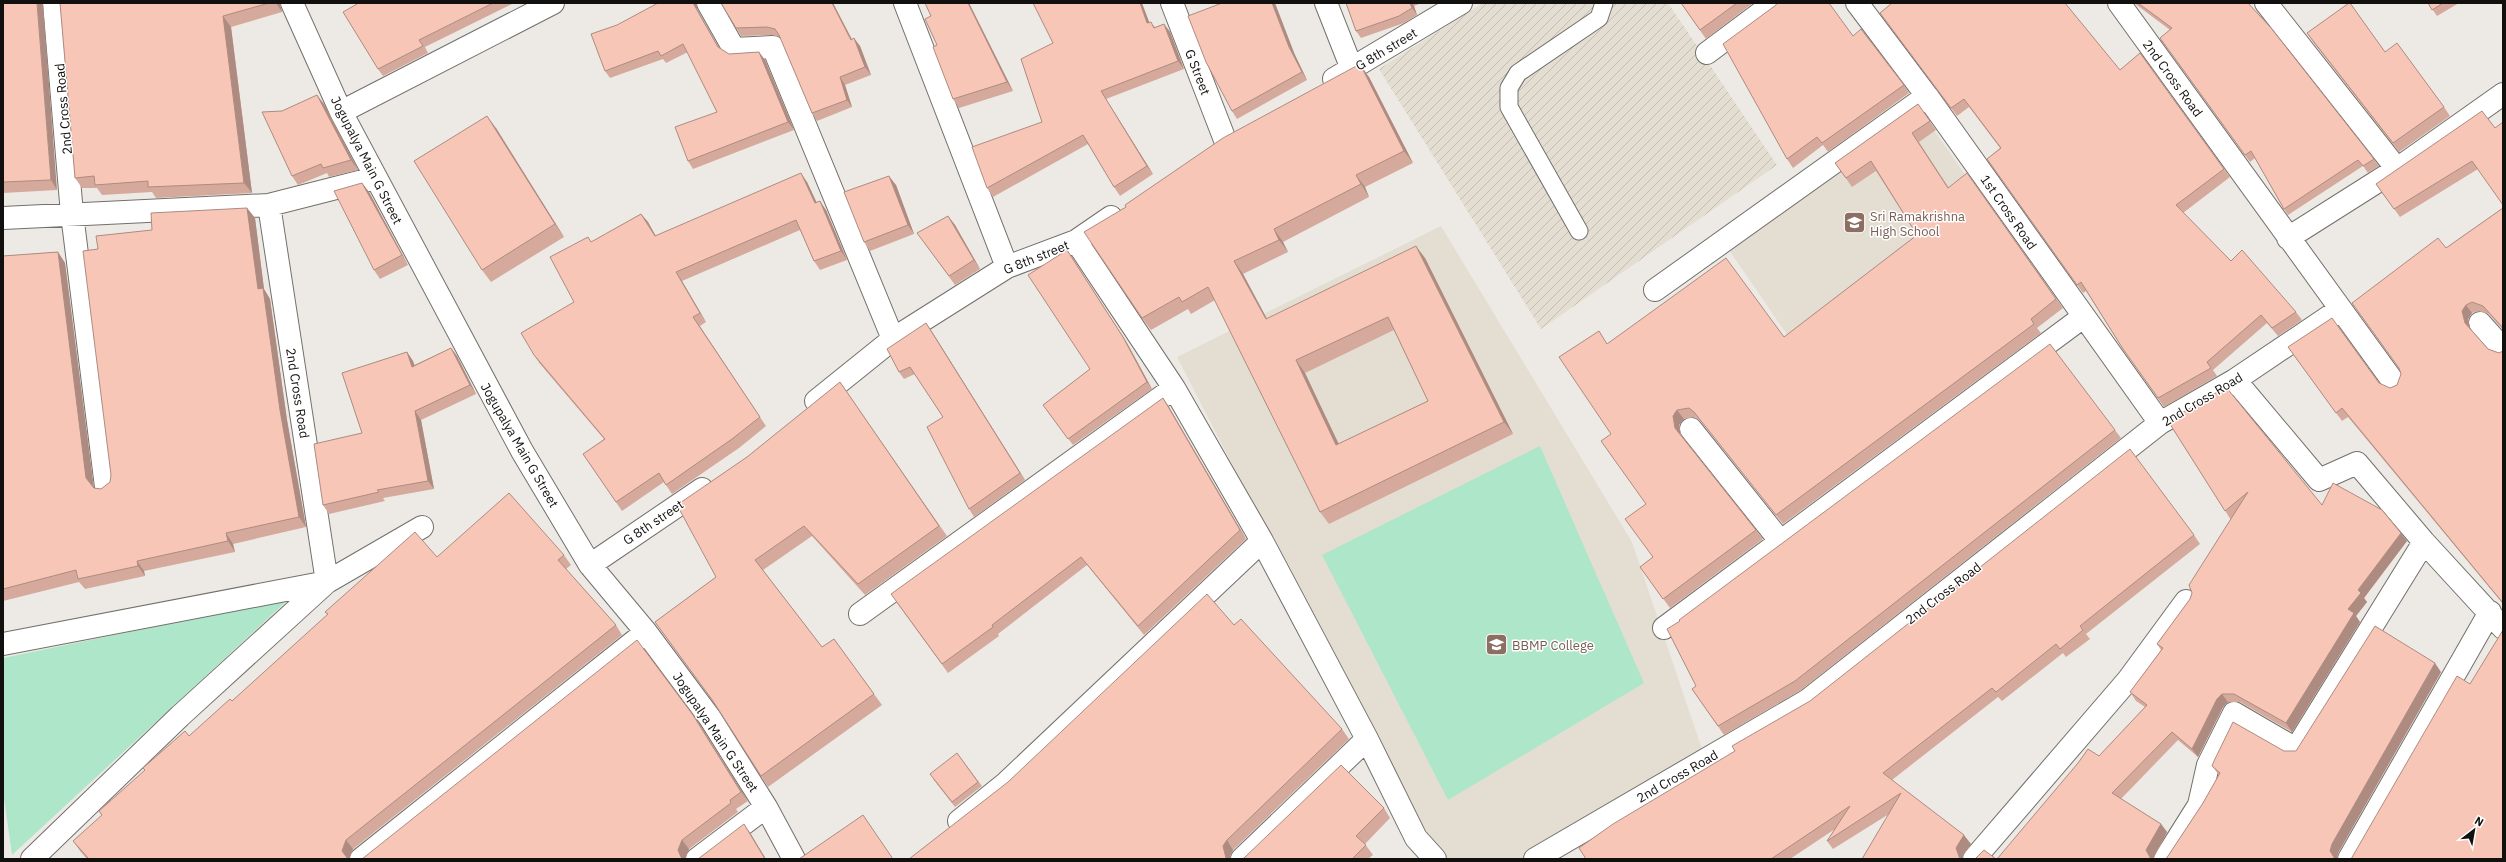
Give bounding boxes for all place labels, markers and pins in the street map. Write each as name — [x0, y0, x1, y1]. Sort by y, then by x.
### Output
place label: Sri Ramakrishna High School — [1870, 208, 1965, 240]
school or university icon: Sri Ramakrishna High School — [1842, 210, 1868, 236]
school or university icon: BBMP College — [1483, 632, 1509, 658]
place label: BBMP College — [1512, 637, 1594, 654]

